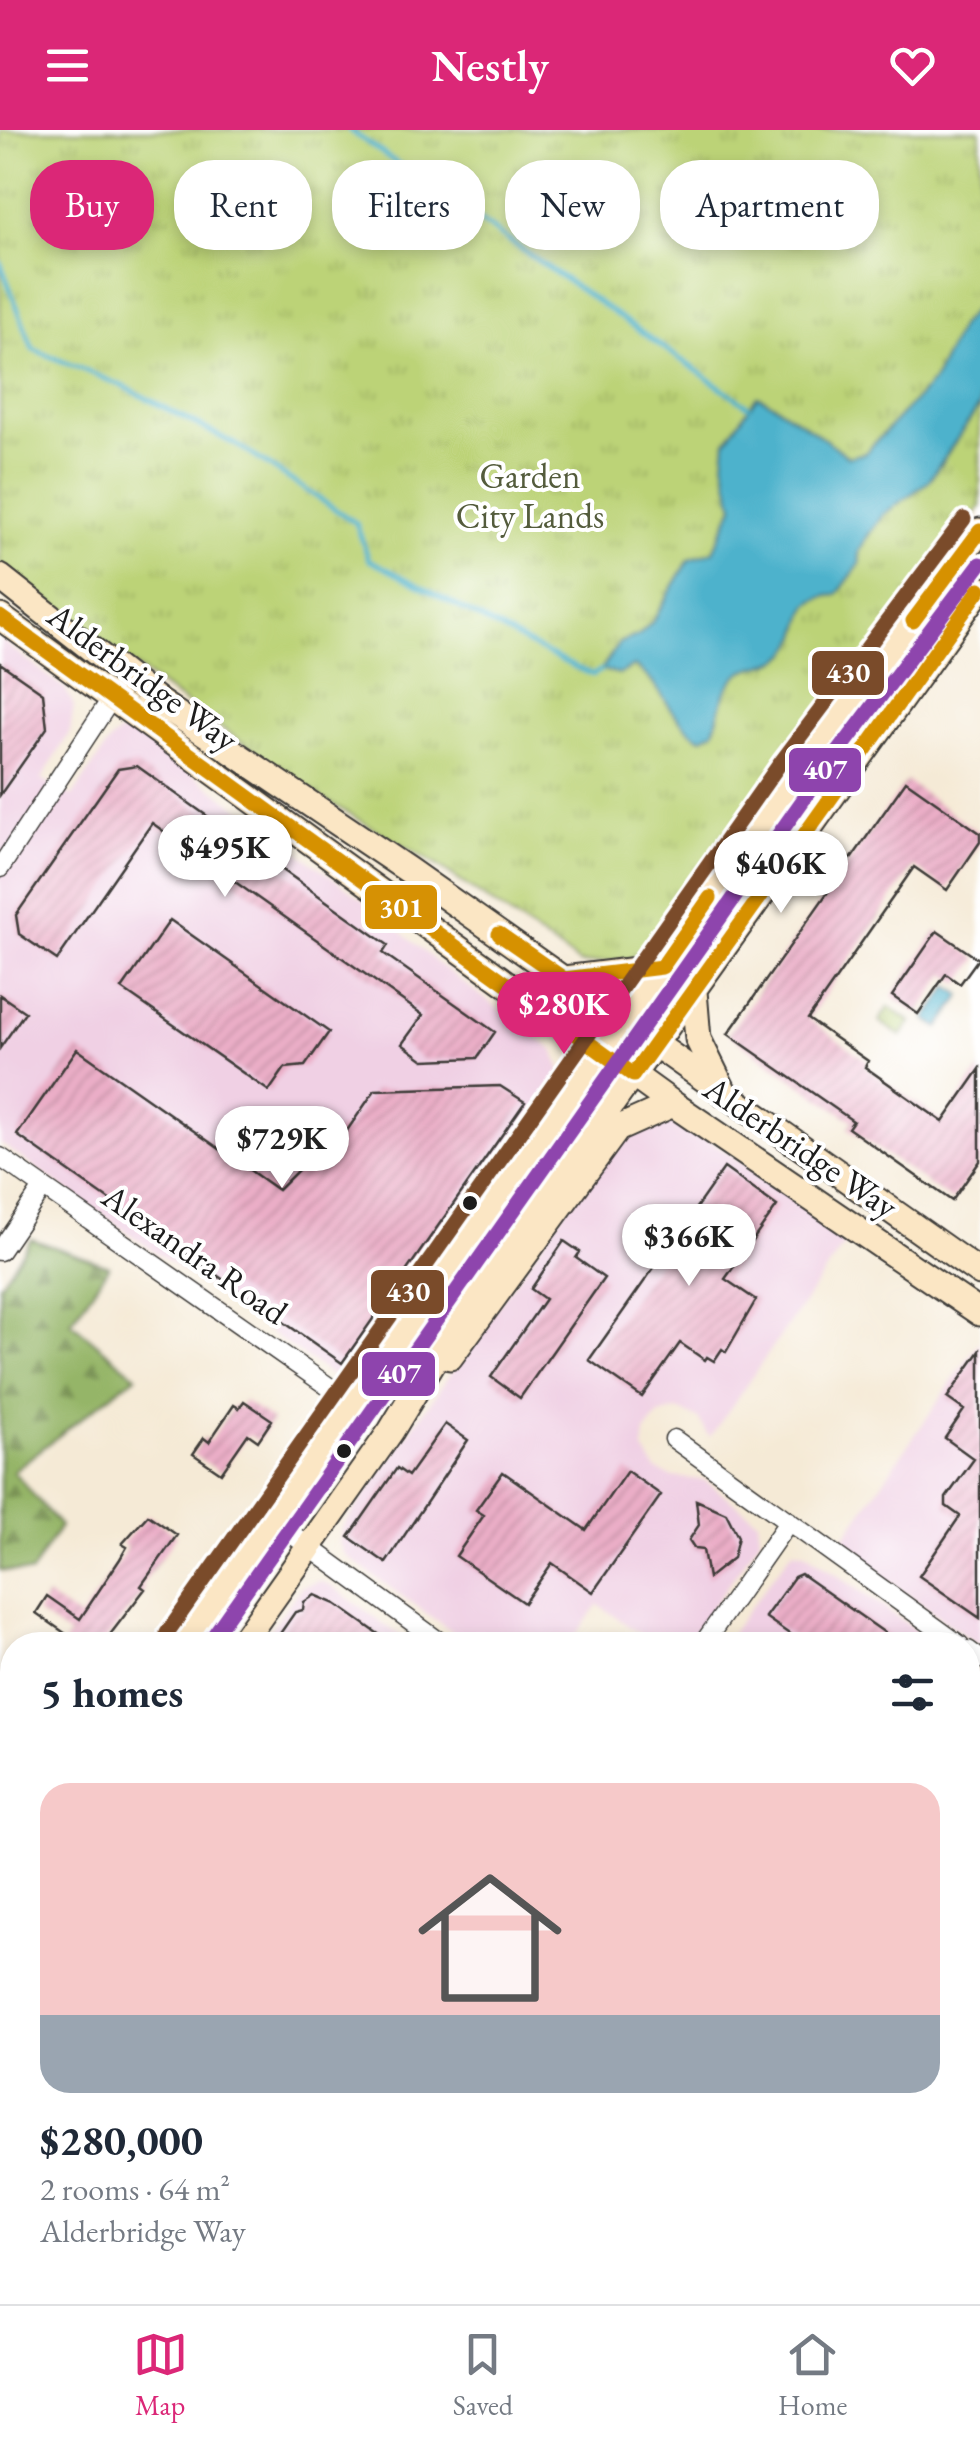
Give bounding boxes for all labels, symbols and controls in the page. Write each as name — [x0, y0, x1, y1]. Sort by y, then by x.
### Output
text: Nestly — [431, 36, 549, 94]
icon: menu — [40, 38, 95, 93]
icon: heart — [885, 38, 940, 93]
chip: Buy — [30, 160, 154, 250]
chip: Rent — [174, 160, 312, 250]
chip: Filters — [332, 160, 485, 250]
chip: New — [505, 160, 640, 250]
chip: Apartment — [660, 160, 879, 250]
park label: Garden City Lands — [456, 453, 604, 538]
street label: Alderbridge Way — [38, 592, 248, 761]
line badge: 430 — [810, 649, 886, 697]
text: 430 — [826, 654, 870, 690]
line badge: 407 — [787, 746, 863, 794]
text: 407 — [803, 751, 847, 787]
pin: $495K — [155, 815, 295, 900]
text: $495K — [180, 826, 270, 868]
pin: $406K — [711, 831, 851, 916]
text: $406K — [736, 842, 826, 884]
line badge: 301 — [363, 883, 439, 931]
text: 301 — [379, 889, 423, 925]
pin: $280K — [494, 972, 634, 1057]
text: $280K — [519, 983, 609, 1025]
street label: Alderbridge Way — [695, 1064, 908, 1229]
pin: $729K — [212, 1106, 352, 1191]
text: $729K — [237, 1117, 327, 1159]
street label: Alexandra Road — [93, 1173, 297, 1334]
unlabelled marker — [460, 1193, 480, 1213]
pin: $366K — [619, 1204, 759, 1289]
text: $366K — [644, 1215, 734, 1257]
line badge: 430 — [369, 1268, 446, 1316]
text: 430 — [386, 1273, 430, 1309]
line badge: 407 — [360, 1350, 437, 1398]
text: 407 — [377, 1355, 421, 1391]
unlabelled marker — [334, 1441, 354, 1461]
text: 5 homes — [40, 1665, 183, 1720]
icon: filters — [885, 1665, 940, 1720]
icon: home — [400, 1848, 580, 2028]
text: $280,000 — [40, 2113, 203, 2168]
text: 2 rooms · 64 m² — [40, 2168, 230, 2210]
text: Alderbridge Way — [40, 2210, 246, 2252]
tab: Map — [133, 2327, 188, 2423]
tab: Saved — [453, 2327, 513, 2423]
tab: Home — [778, 2327, 847, 2423]

